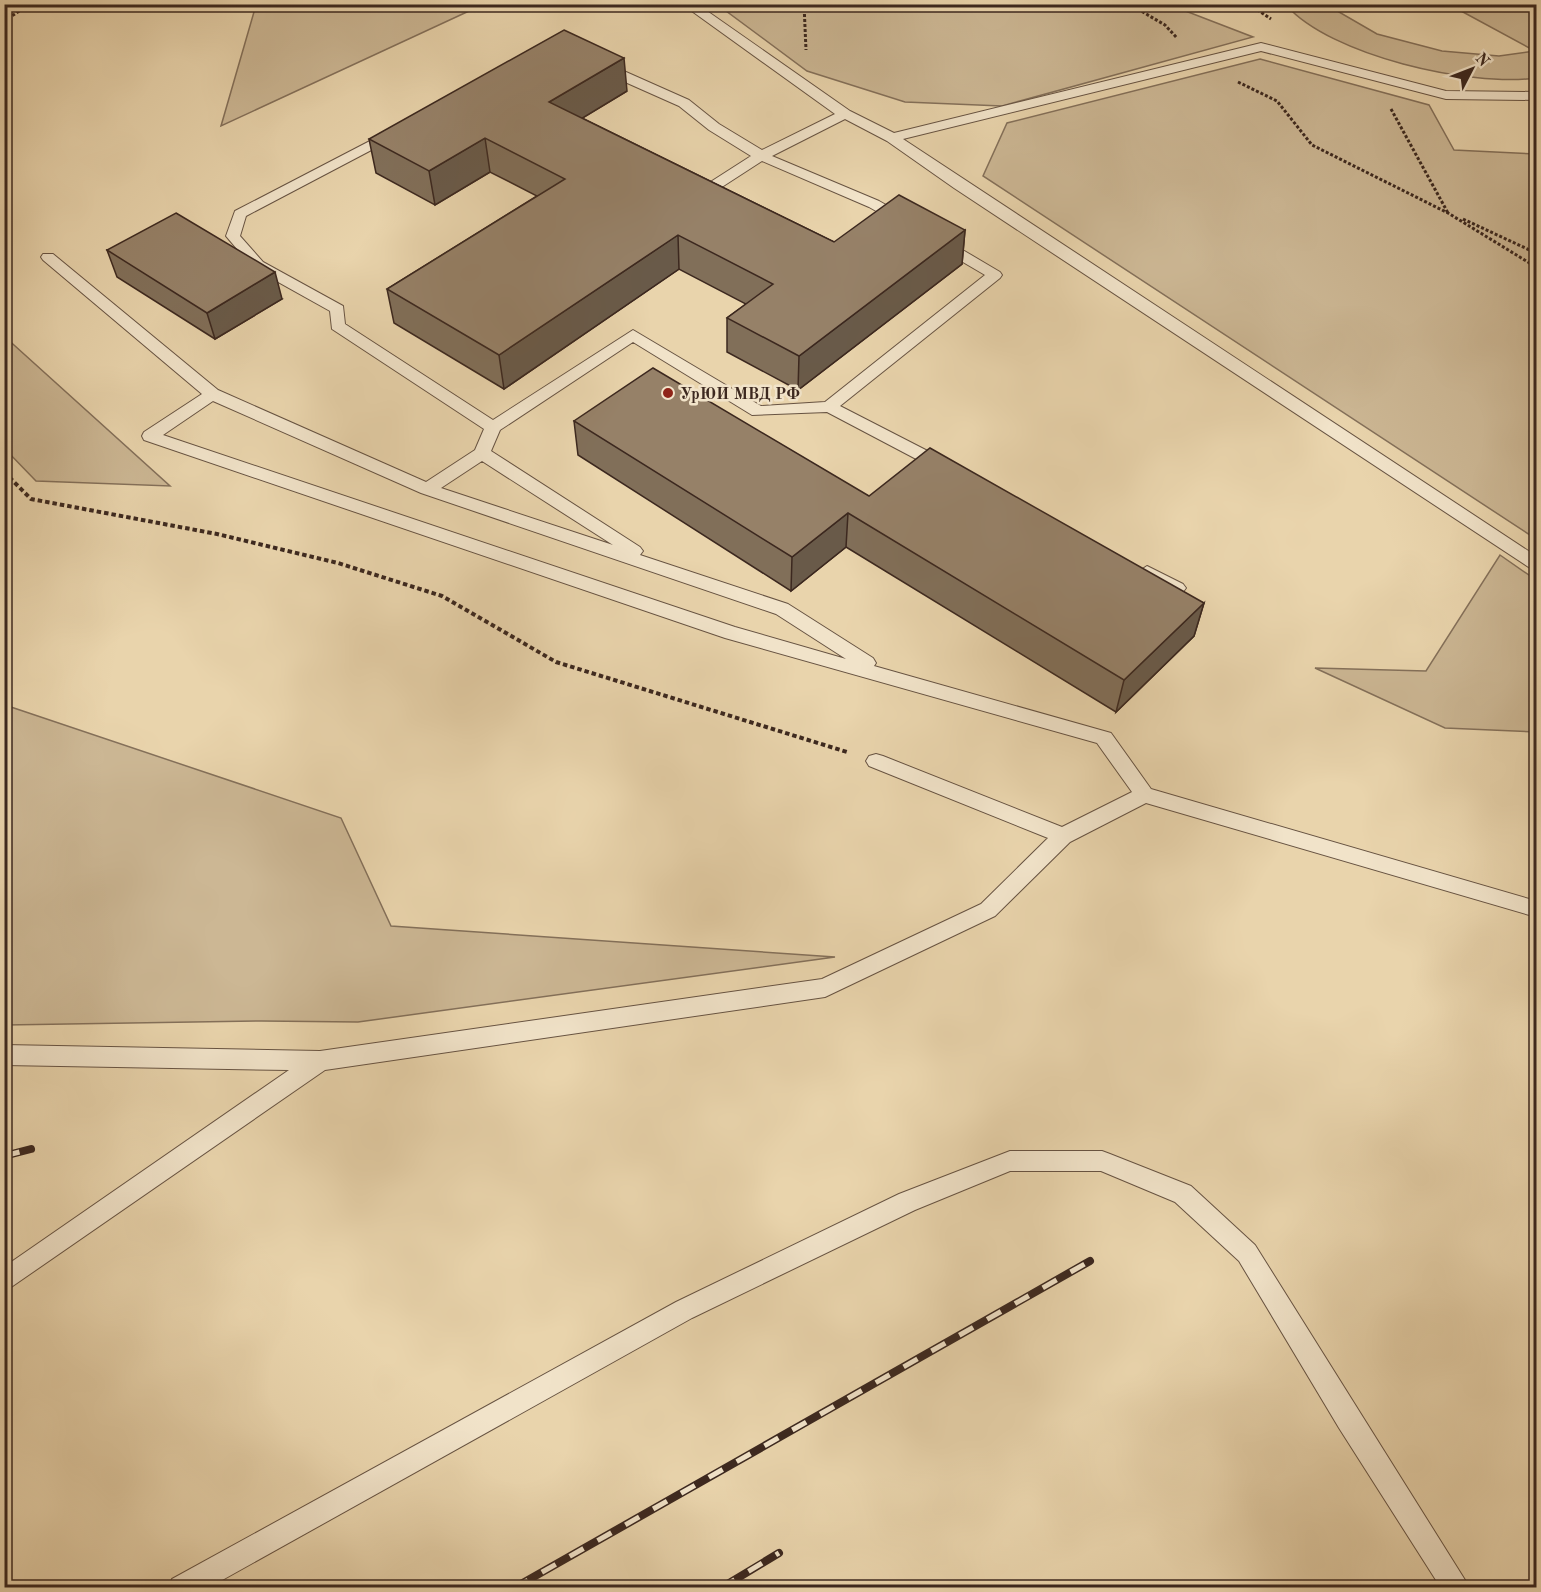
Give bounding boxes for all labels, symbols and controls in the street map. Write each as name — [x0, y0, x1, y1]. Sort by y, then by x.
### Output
north arrow — [1442, 39, 1502, 99]
text: N — [1472, 50, 1492, 71]
marker: УрЮИ МВД РФ — [661, 386, 675, 400]
place label: УрЮИ МВД РФ — [680, 387, 800, 403]

